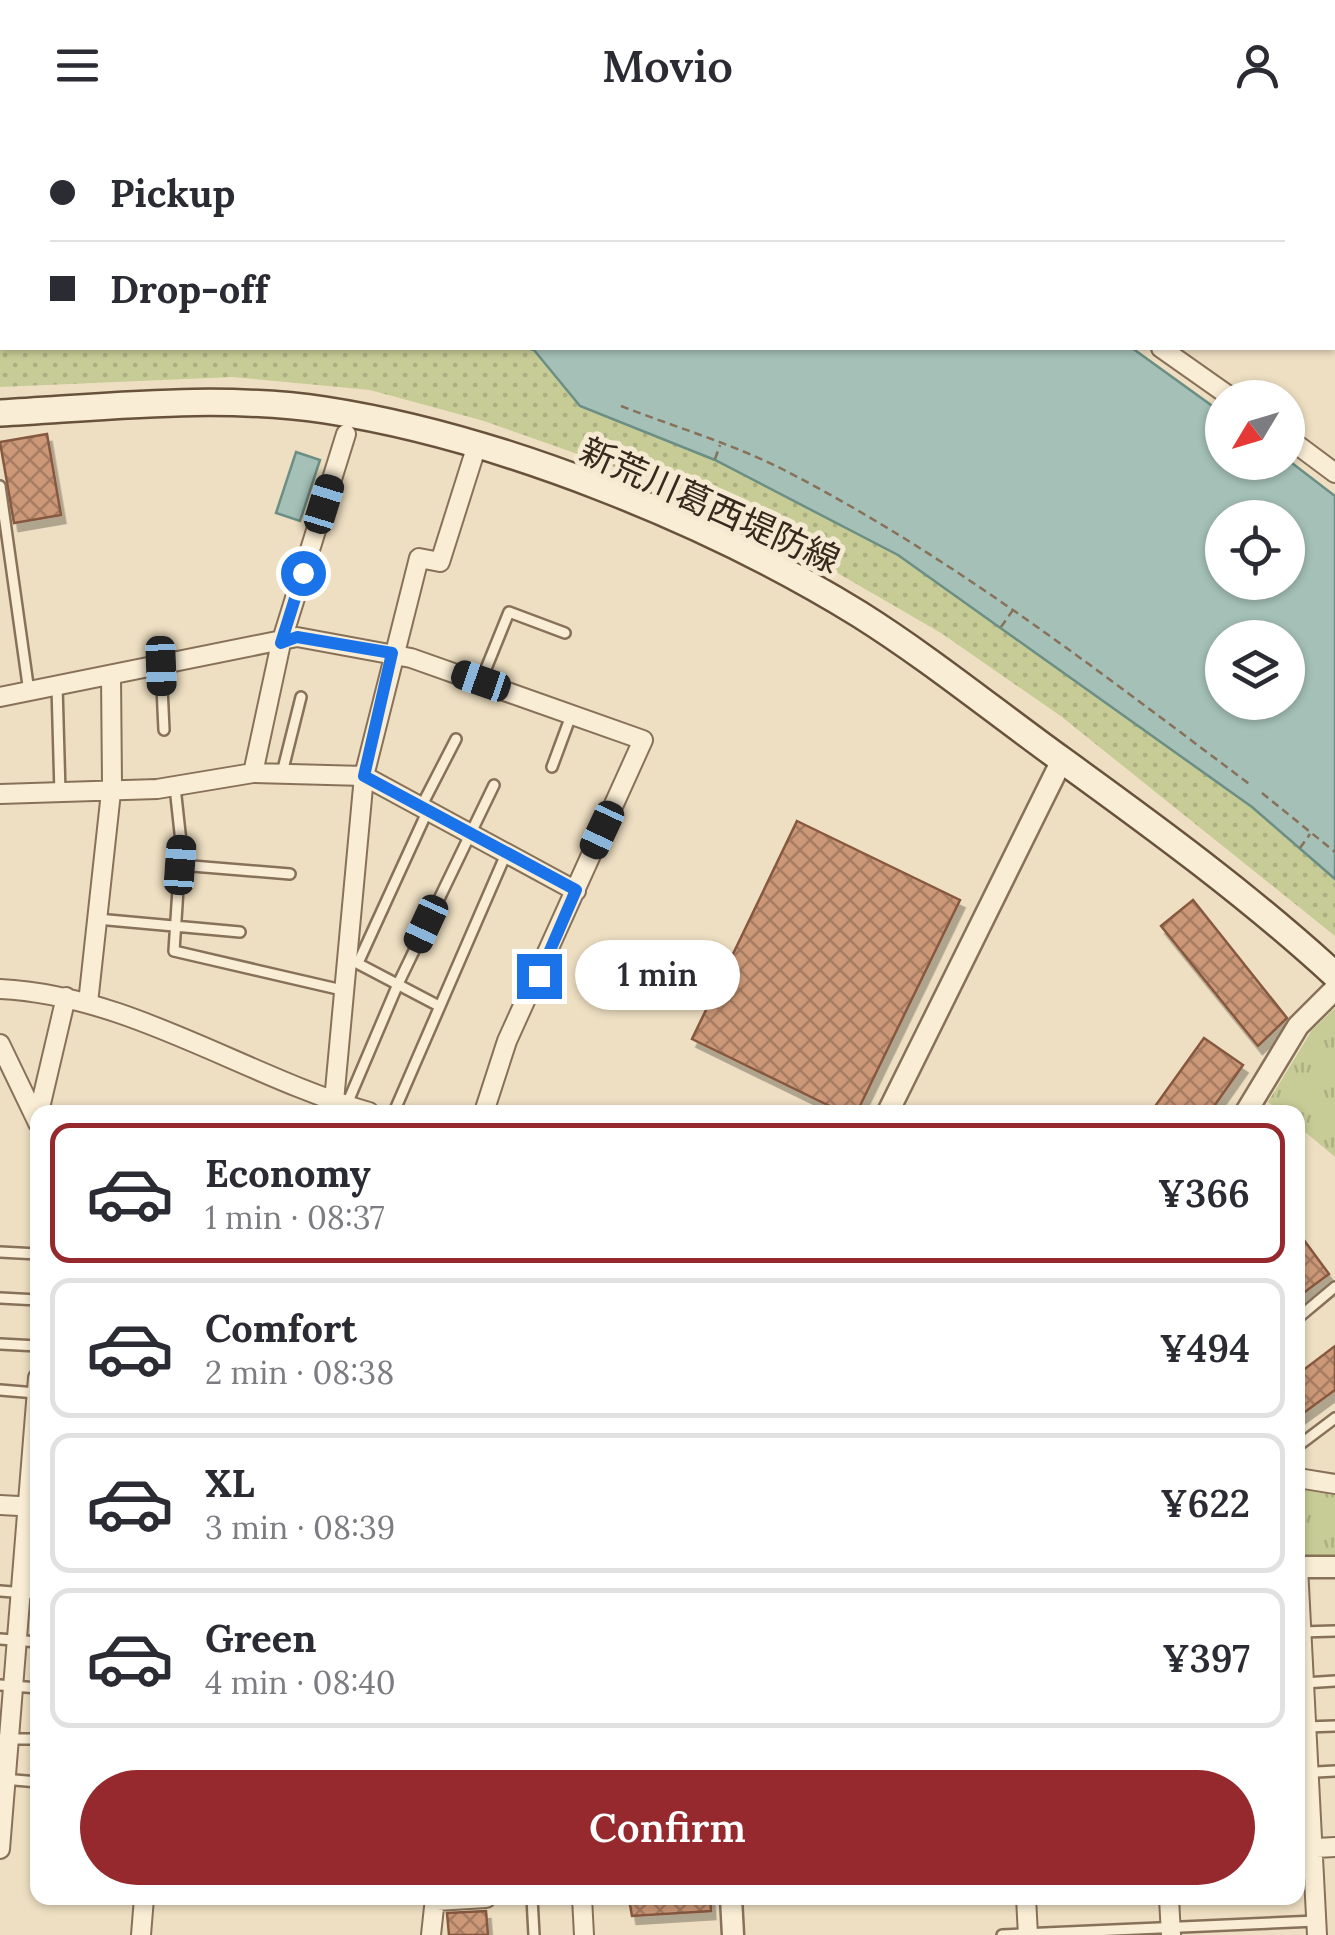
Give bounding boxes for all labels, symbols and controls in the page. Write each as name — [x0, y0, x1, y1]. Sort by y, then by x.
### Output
text: Movio — [602, 37, 733, 94]
icon: menu — [50, 38, 105, 93]
icon: person — [1230, 38, 1285, 93]
text: Pickup — [110, 169, 235, 217]
text: Drop-off — [110, 265, 268, 313]
north arrow — [1205, 380, 1305, 480]
map controls — [1205, 380, 1305, 720]
street label: 新荒川葛西堤防線 — [573, 427, 847, 583]
car — [301, 471, 347, 537]
button: locate — [1205, 500, 1305, 600]
route start — [281, 551, 326, 596]
button: layers — [1205, 620, 1305, 720]
car — [145, 635, 177, 697]
car — [448, 657, 514, 705]
car — [576, 796, 628, 864]
car — [163, 834, 197, 896]
car — [400, 890, 452, 958]
callout: 1 min — [574, 941, 739, 1011]
route end — [517, 954, 562, 999]
text: 1 min — [617, 954, 698, 995]
icon: car — [85, 1148, 175, 1238]
text: Economy — [205, 1149, 371, 1197]
text: ¥366 — [1158, 1169, 1250, 1217]
text: 1 min · 08:37 — [205, 1197, 385, 1238]
icon: car — [85, 1303, 175, 1393]
text: Comfort — [205, 1304, 357, 1352]
text: ¥494 — [1159, 1324, 1250, 1372]
text: 2 min · 08:38 — [205, 1352, 394, 1393]
icon: car — [85, 1458, 175, 1548]
text: XL — [205, 1459, 255, 1507]
text: ¥622 — [1160, 1479, 1250, 1527]
text: 3 min · 08:39 — [205, 1507, 395, 1548]
icon: car — [85, 1613, 175, 1703]
text: Green — [205, 1614, 317, 1662]
text: ¥397 — [1162, 1634, 1250, 1682]
text: 4 min · 08:40 — [205, 1662, 396, 1703]
button: Confirm — [80, 1770, 1255, 1885]

